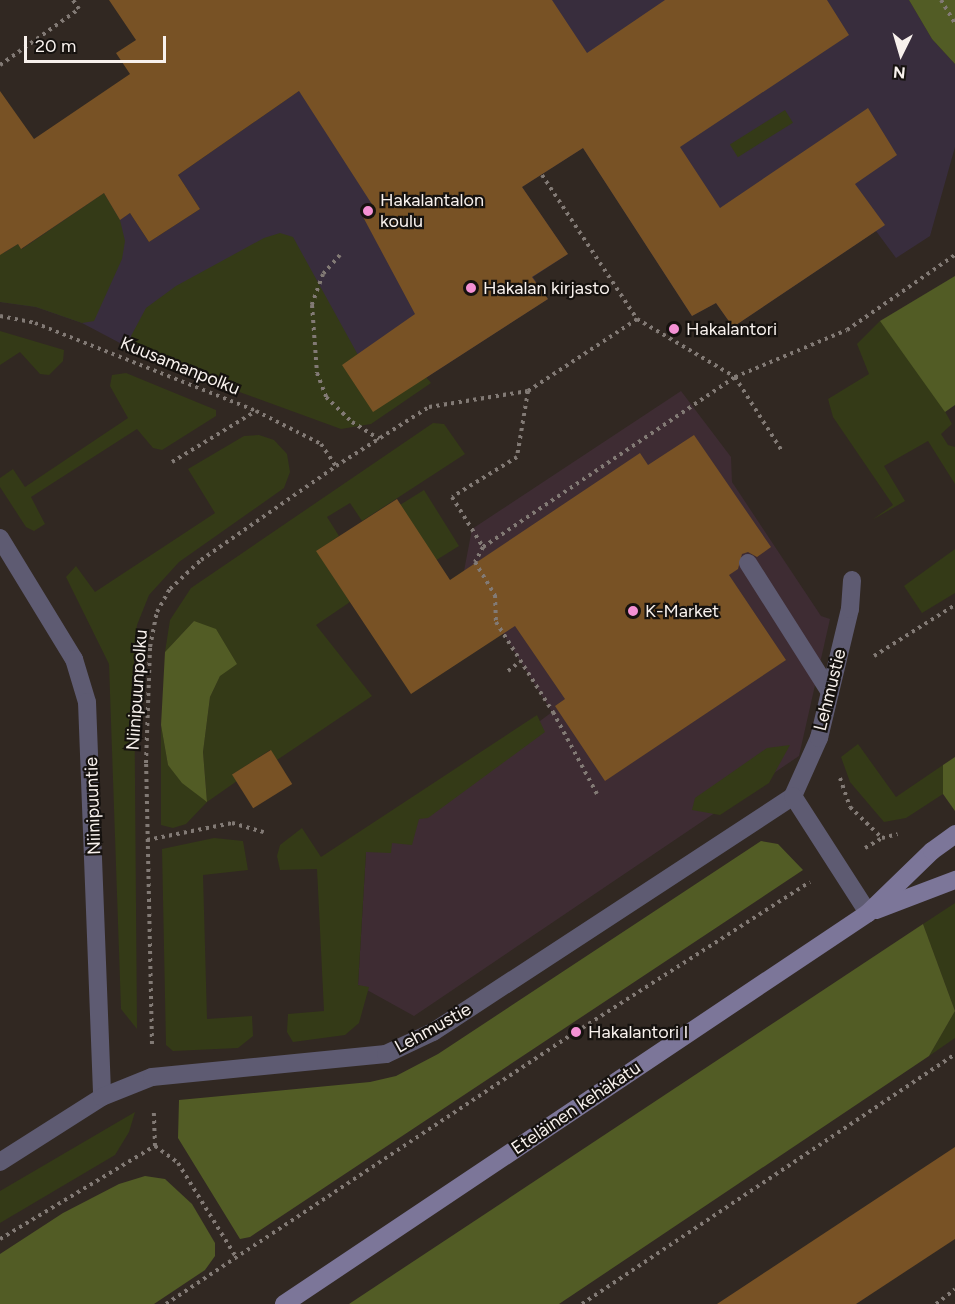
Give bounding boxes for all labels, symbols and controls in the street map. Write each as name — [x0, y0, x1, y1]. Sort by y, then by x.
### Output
scale bar — [27, 24, 170, 62]
north arrow — [871, 24, 931, 84]
text: 20 m — [35, 35, 76, 57]
text: N — [892, 62, 906, 82]
place label: Hakalantalon koulu — [380, 190, 484, 232]
marker: Hakalantalon koulu — [361, 204, 375, 218]
place label: Hakalan kirjasto — [483, 277, 610, 299]
marker: Hakalan kirjasto — [464, 281, 478, 295]
place label: Hakalantori — [686, 318, 777, 340]
marker: Hakalantori — [667, 322, 681, 336]
street label: Kuusamanpolku — [117, 332, 243, 400]
place label: K-Market — [645, 600, 719, 622]
marker: K-Market — [626, 604, 640, 618]
street label: Niinipuunpolku — [122, 629, 152, 751]
street label: Lehmustie — [809, 647, 851, 733]
street label: Niinipuuntie — [80, 757, 106, 855]
street label: Lehmustie — [391, 998, 475, 1058]
place label: Hakalantori I — [588, 1021, 688, 1043]
marker: Hakalantori I — [569, 1025, 583, 1039]
street label: Eteläinen kehäkatu — [507, 1057, 645, 1159]

